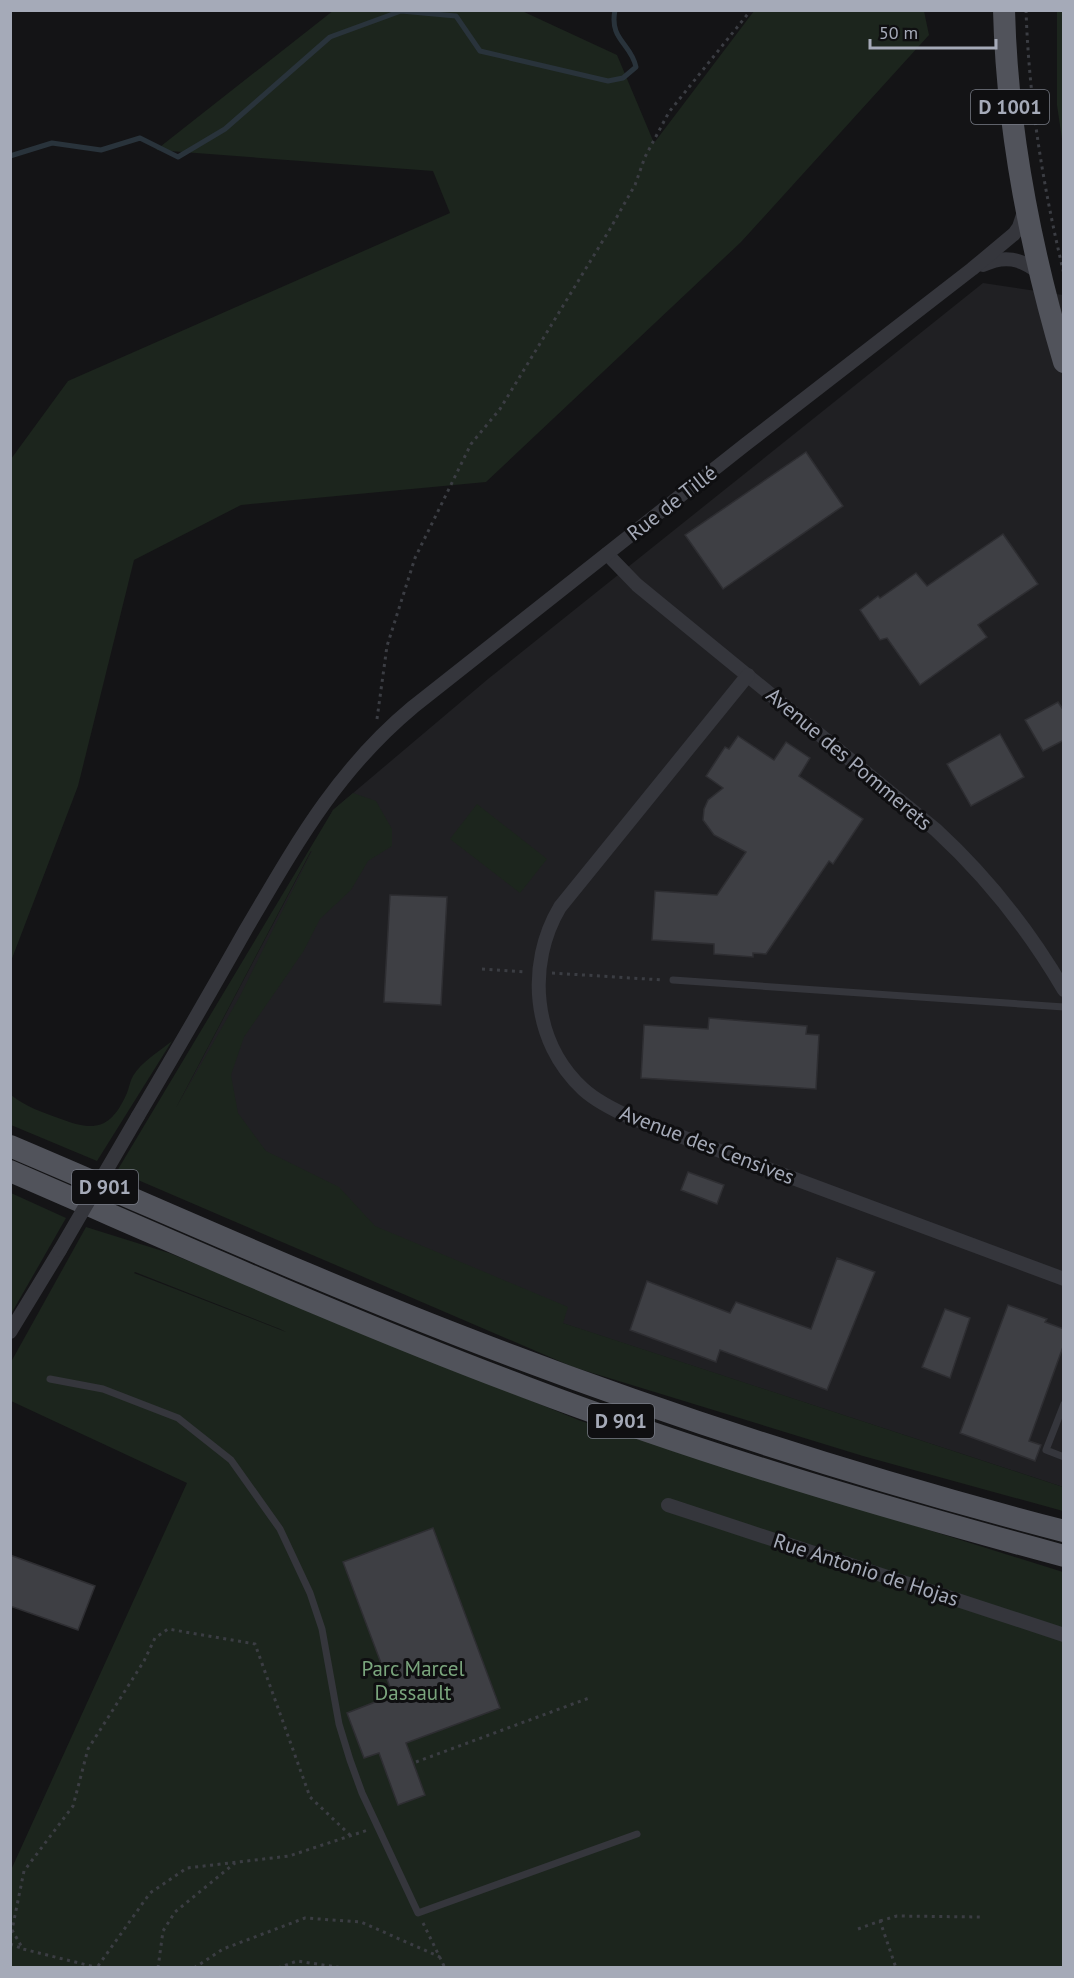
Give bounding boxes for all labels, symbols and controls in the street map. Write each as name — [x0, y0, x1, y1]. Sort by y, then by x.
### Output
scale bar — [870, 12, 996, 50]
text: 50 m — [879, 21, 918, 44]
road number: D 1001 — [971, 90, 1049, 124]
street label: Rue de Tillé — [621, 459, 722, 546]
street label: Avenue des Pommerets — [761, 681, 938, 836]
street label: Avenue des Censives — [616, 1099, 798, 1190]
road number: D 901 — [72, 1170, 138, 1204]
road number: D 901 — [588, 1404, 654, 1438]
street label: Rue Antonio de Hojas — [770, 1527, 962, 1612]
park label: Parc Marcel Dassault — [361, 1655, 465, 1706]

